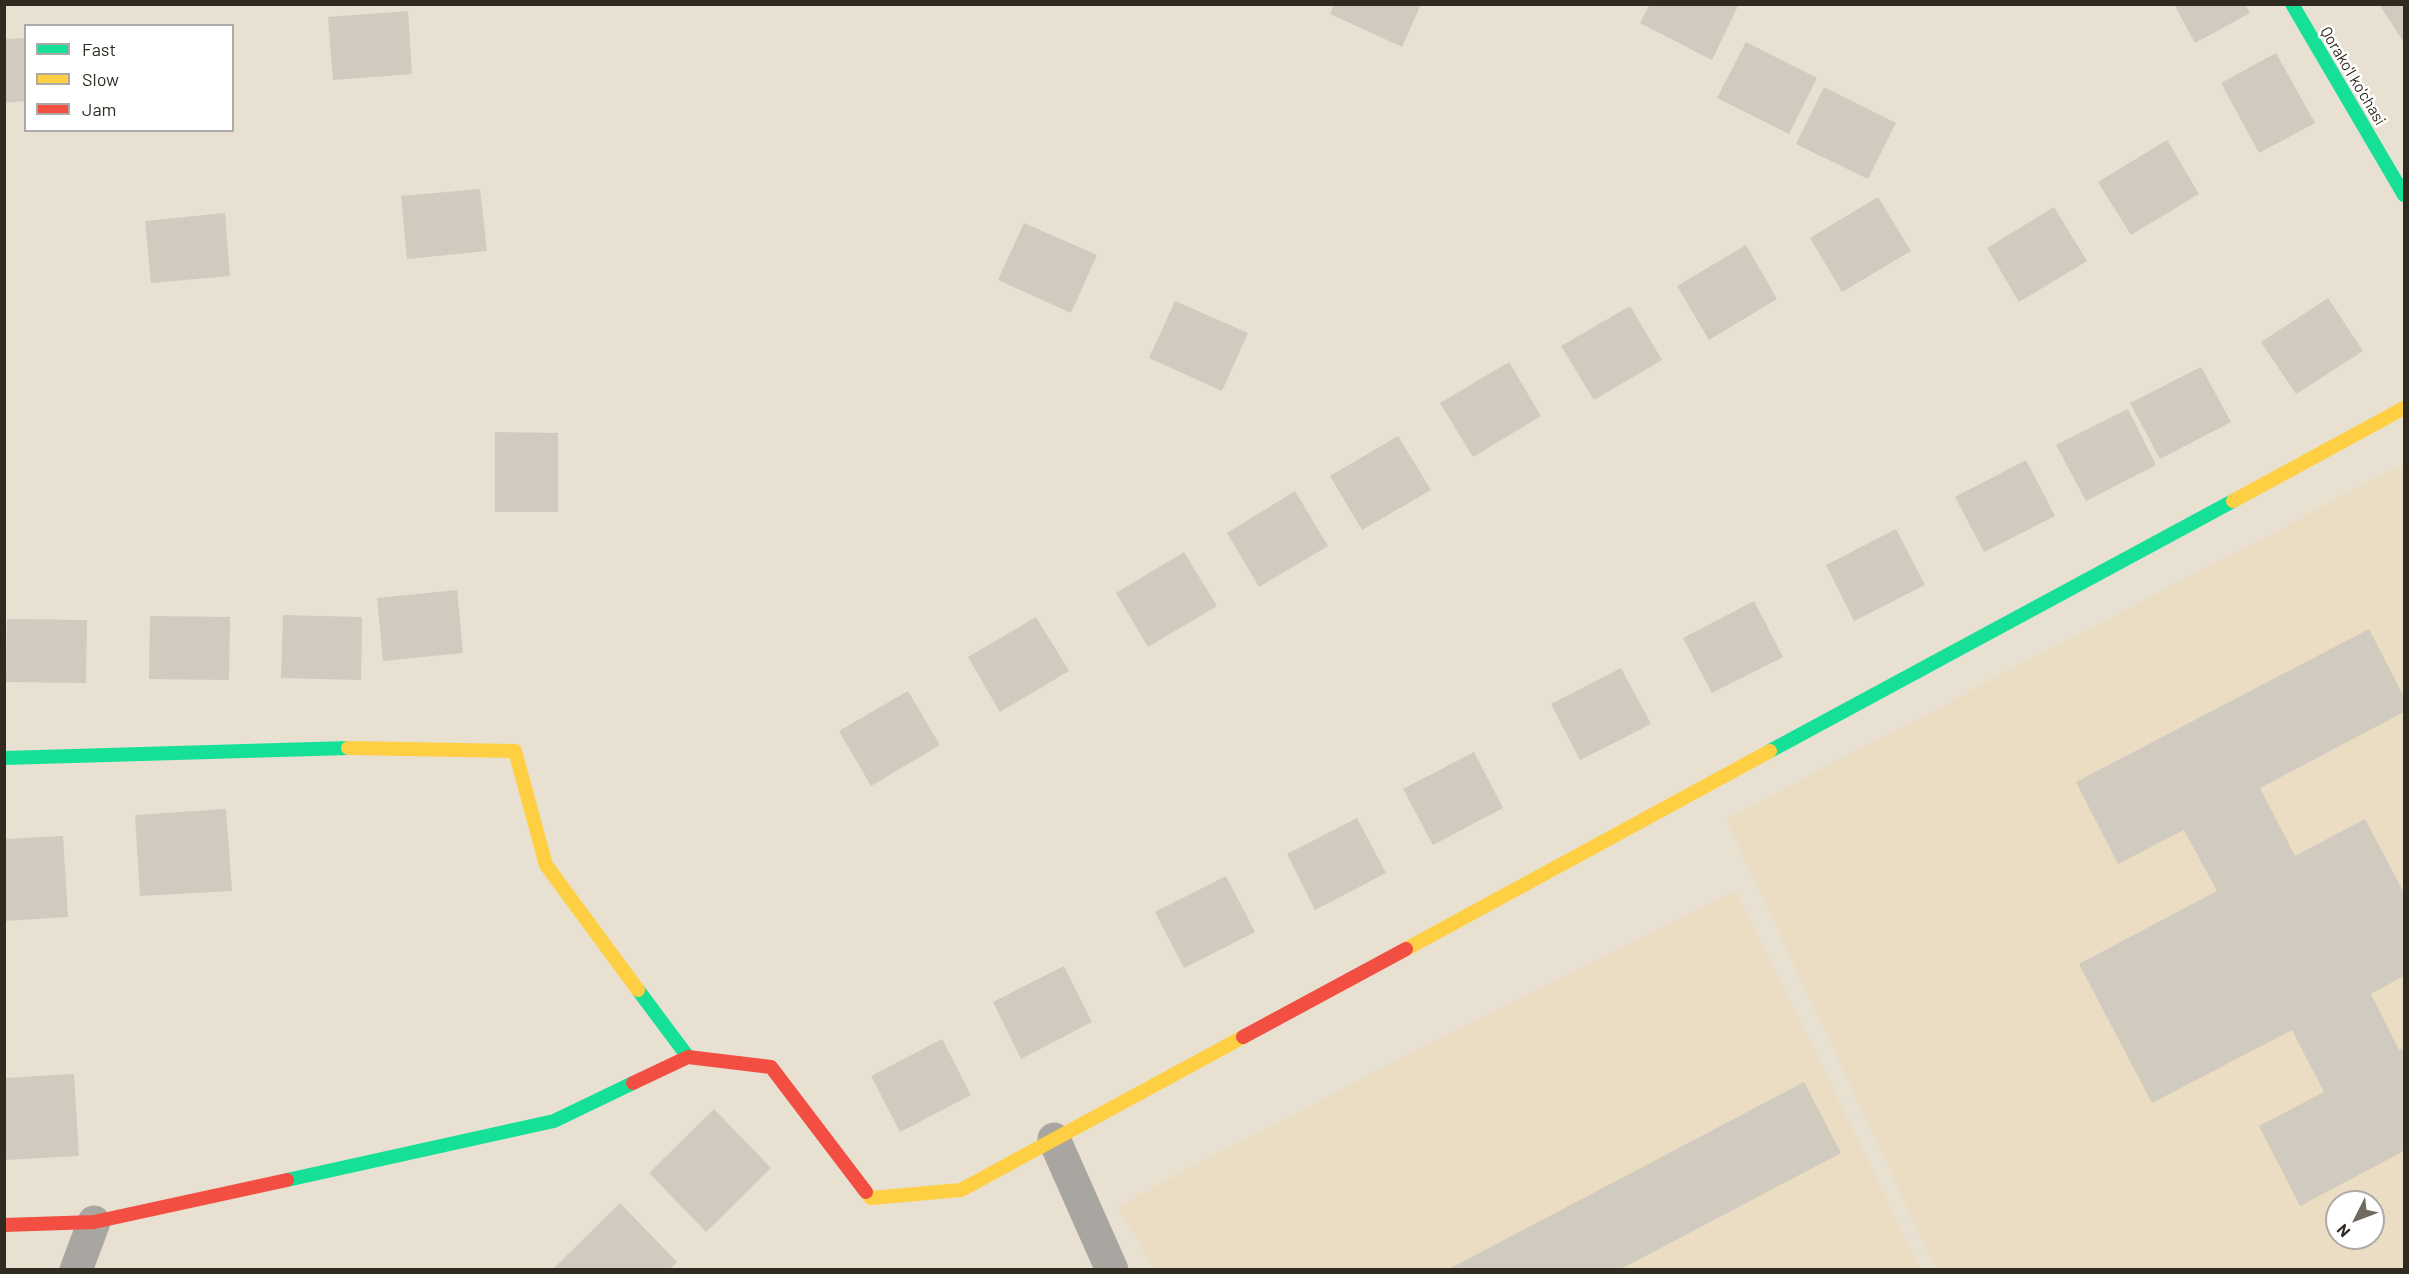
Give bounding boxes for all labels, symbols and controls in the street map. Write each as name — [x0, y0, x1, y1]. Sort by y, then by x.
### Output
street label: Qorako'l ko'chasi — [2316, 23, 2390, 129]
legend — [24, 24, 234, 132]
text: Fast — [82, 38, 116, 60]
text: Slow — [82, 68, 119, 90]
text: Jam — [82, 98, 116, 120]
north arrow — [2325, 1190, 2385, 1250]
text: N — [2332, 1221, 2353, 1241]

